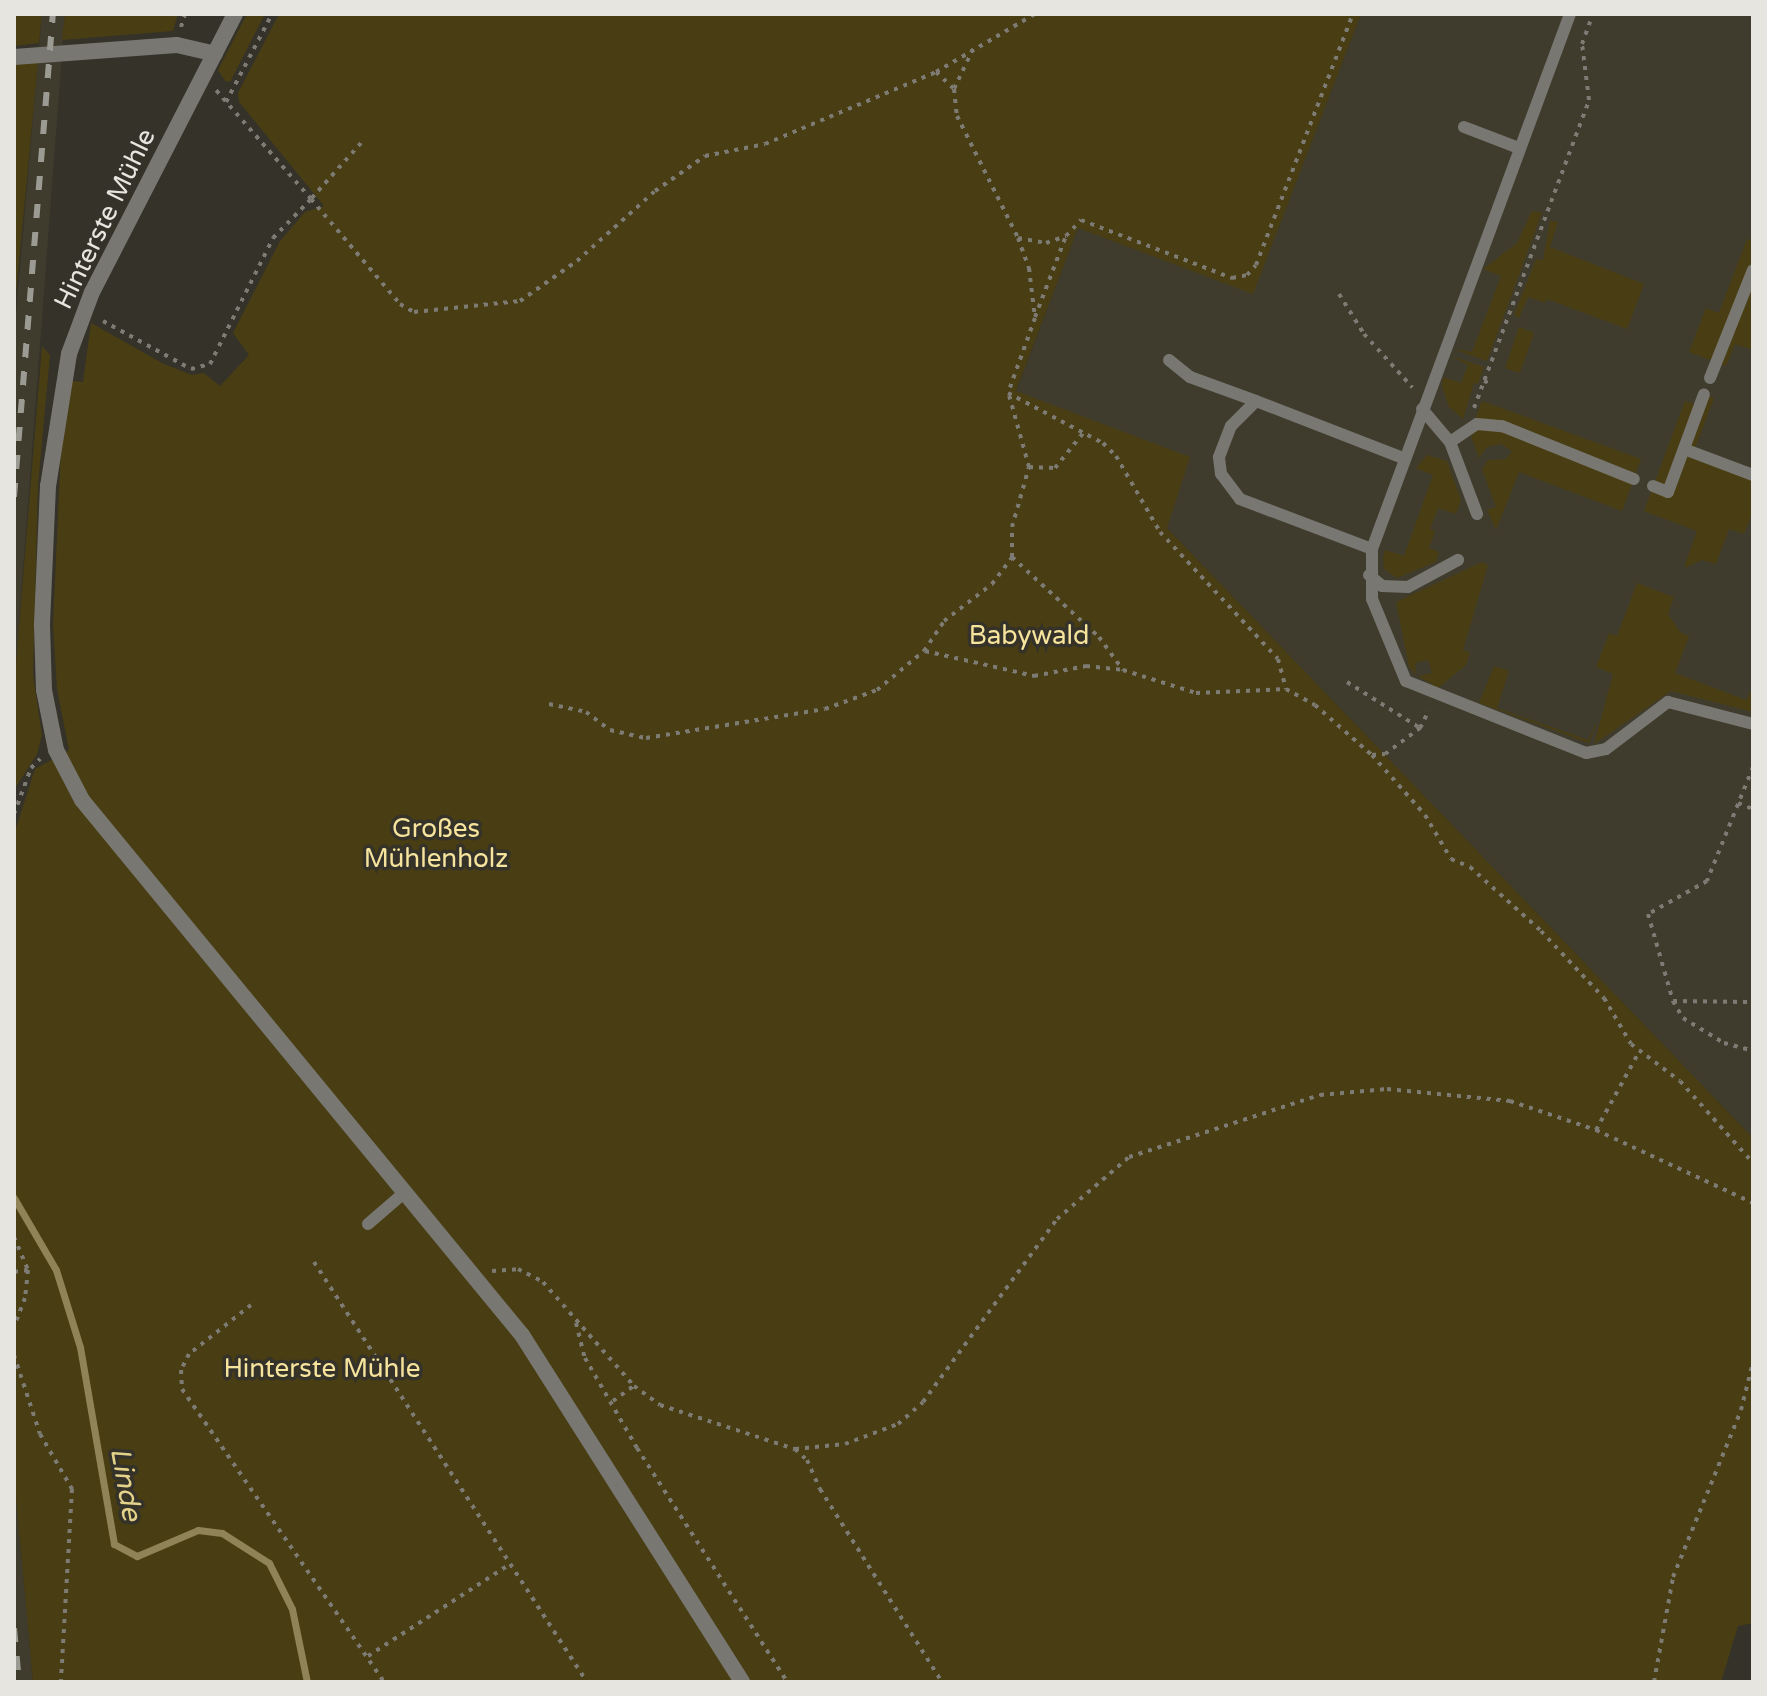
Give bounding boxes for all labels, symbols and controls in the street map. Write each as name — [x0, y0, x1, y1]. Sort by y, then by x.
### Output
street label: Hinterste Mühle — [48, 124, 162, 314]
park label: Babywald — [969, 620, 1089, 652]
park label: Großes Mühlenholz — [364, 813, 508, 874]
park label: Hinterste Mühle — [223, 1353, 421, 1385]
water label: Linde — [103, 1445, 149, 1523]

